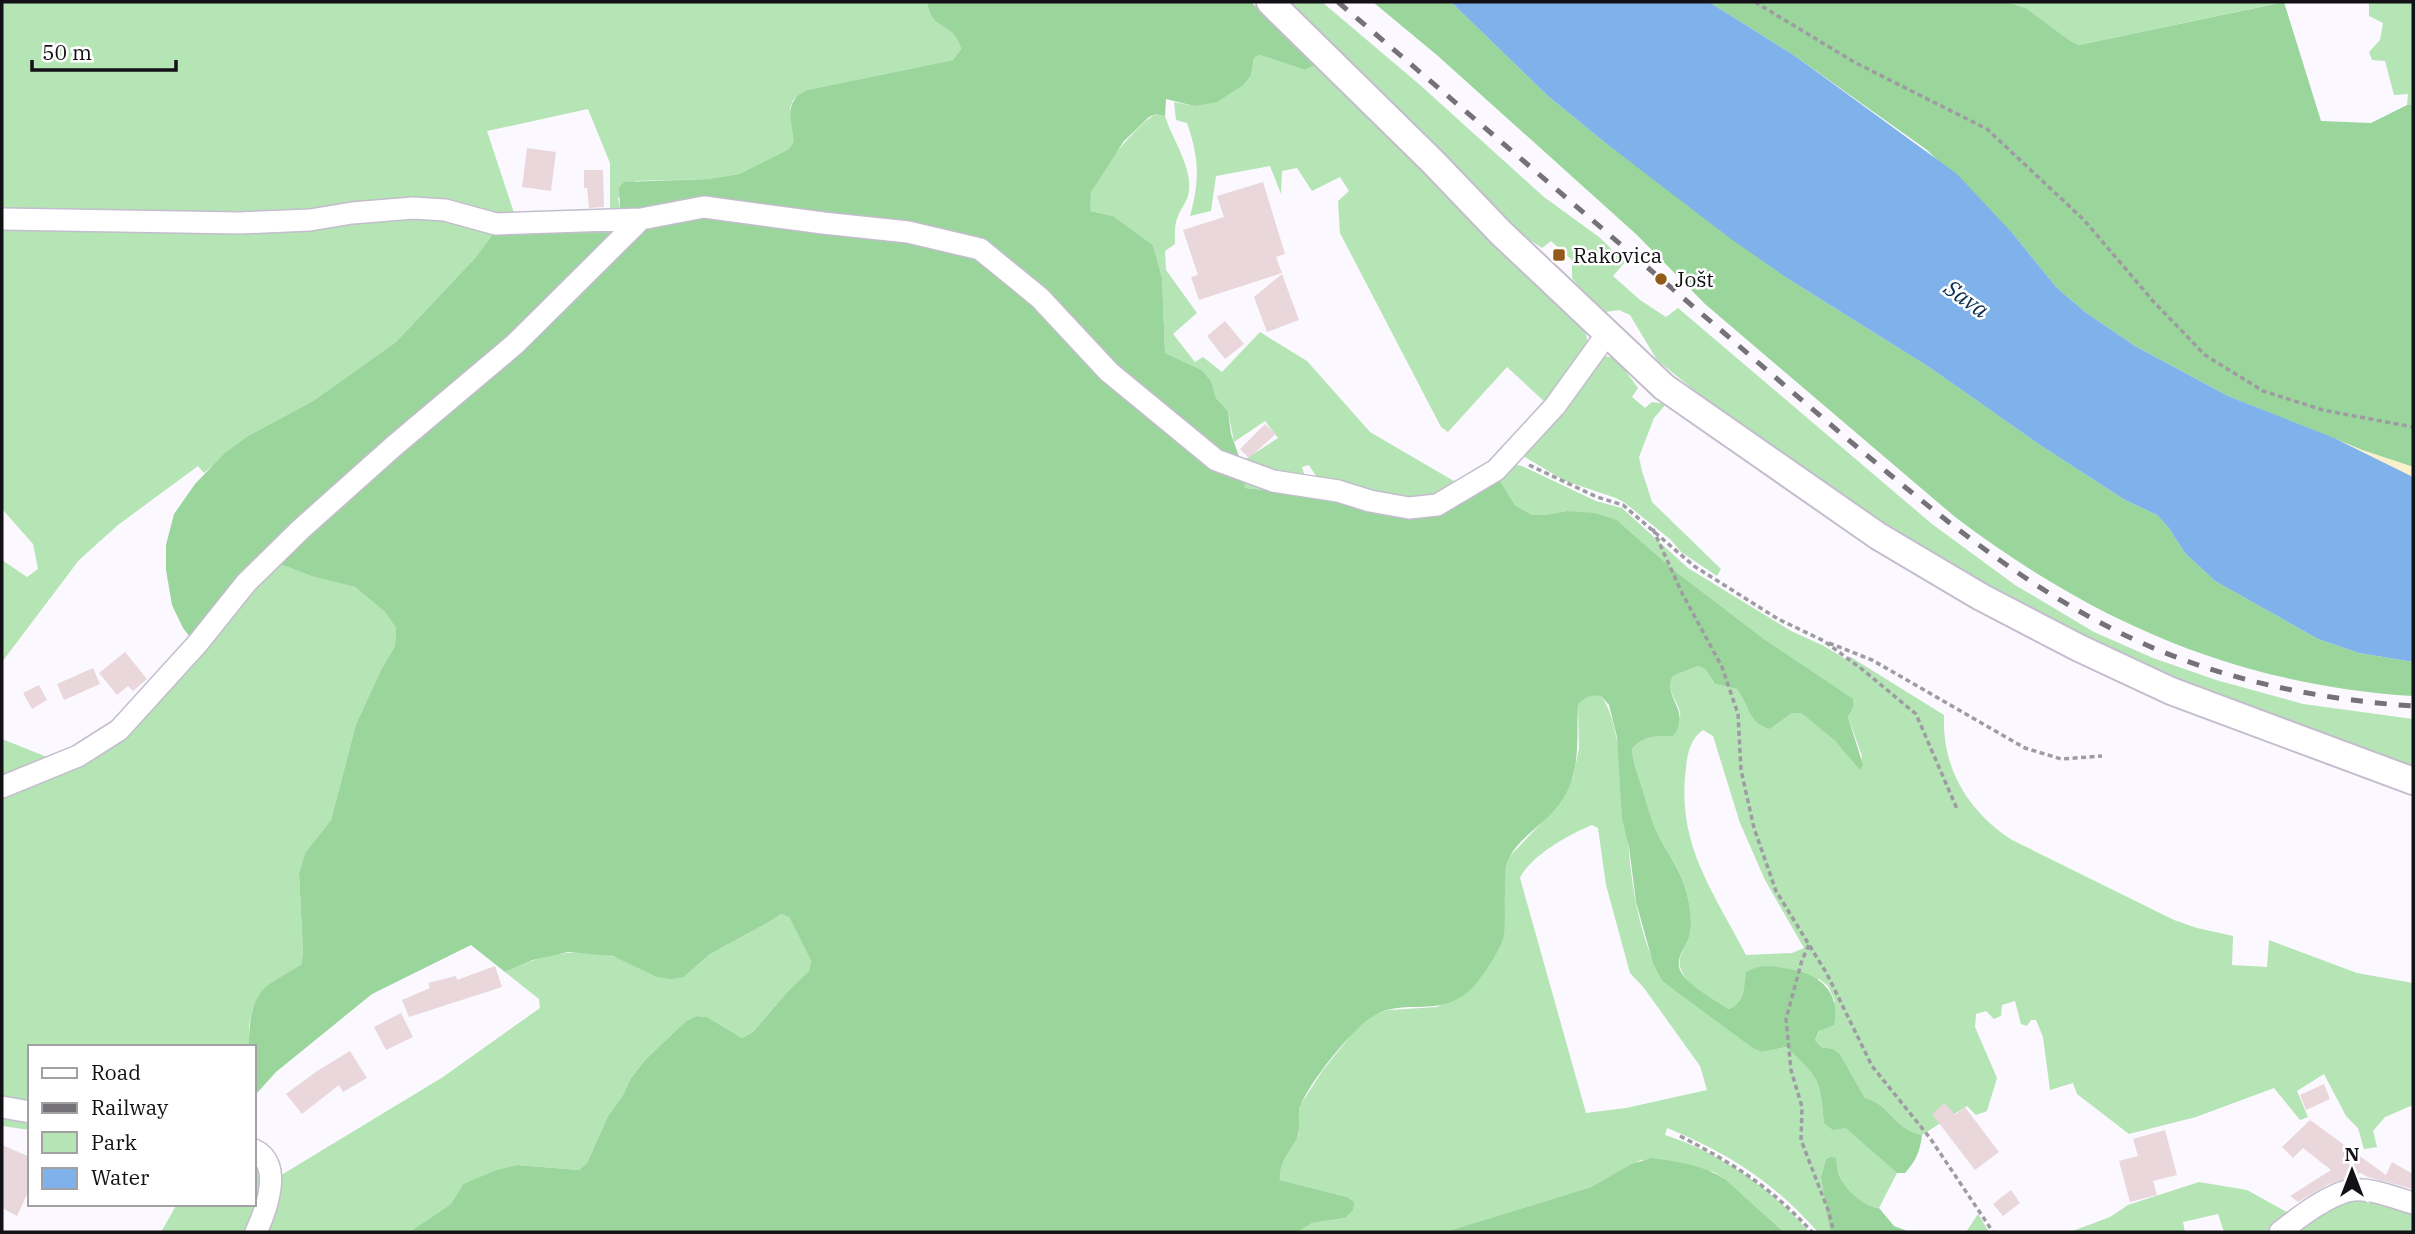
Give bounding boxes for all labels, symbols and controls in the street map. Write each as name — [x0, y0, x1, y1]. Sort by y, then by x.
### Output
scale bar — [32, 28, 175, 72]
text: 50 m — [42, 38, 92, 66]
place label: Rakovica — [1573, 241, 1662, 269]
marker: Rakovica — [1551, 247, 1567, 263]
place label: Jošt — [1675, 265, 1714, 293]
marker: Jošt — [1653, 271, 1669, 287]
water label: Sava — [1938, 271, 1996, 324]
legend — [28, 1045, 256, 1206]
text: Road — [91, 1058, 141, 1086]
text: Railway — [91, 1093, 169, 1121]
text: Park — [91, 1128, 138, 1156]
north arrow — [2317, 1136, 2387, 1206]
text: N — [2344, 1142, 2360, 1166]
text: Water — [91, 1163, 150, 1191]

